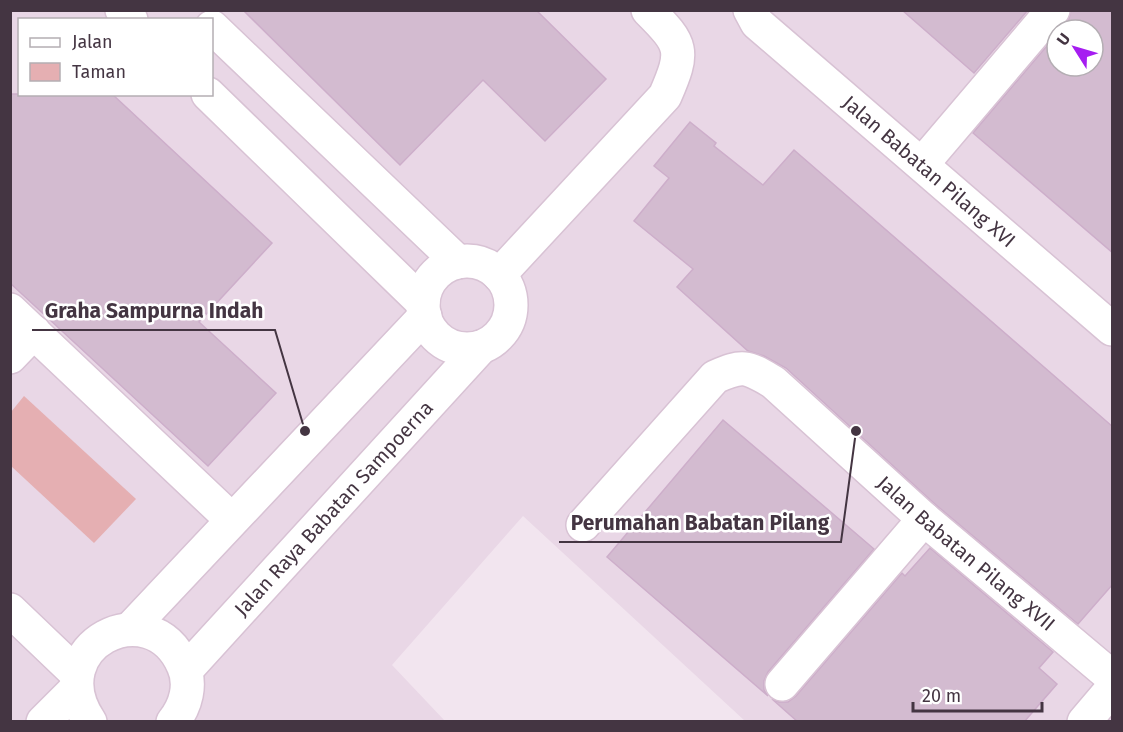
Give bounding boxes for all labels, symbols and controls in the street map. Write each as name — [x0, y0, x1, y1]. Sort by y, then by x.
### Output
legend — [18, 18, 213, 96]
north arrow — [1045, 18, 1105, 78]
text: U — [1053, 29, 1074, 49]
text: Jalan — [72, 31, 113, 53]
text: Taman — [72, 61, 126, 83]
street label: Jalan Babatan Pilang XVI — [838, 90, 1020, 252]
callout: Graha Sampurna Indah — [32, 291, 275, 330]
text: Graha Sampurna Indah — [45, 298, 263, 324]
street label: Jalan Raya Babatan Sampoerna — [229, 396, 438, 621]
street label: Jalan Babatan Pilang XVII — [872, 471, 1060, 636]
callout: Perumahan Babatan Pilang — [559, 503, 841, 542]
text: Perumahan Babatan Pilang — [571, 510, 830, 536]
scale bar — [913, 675, 1042, 713]
text: 20 m — [922, 685, 961, 707]

